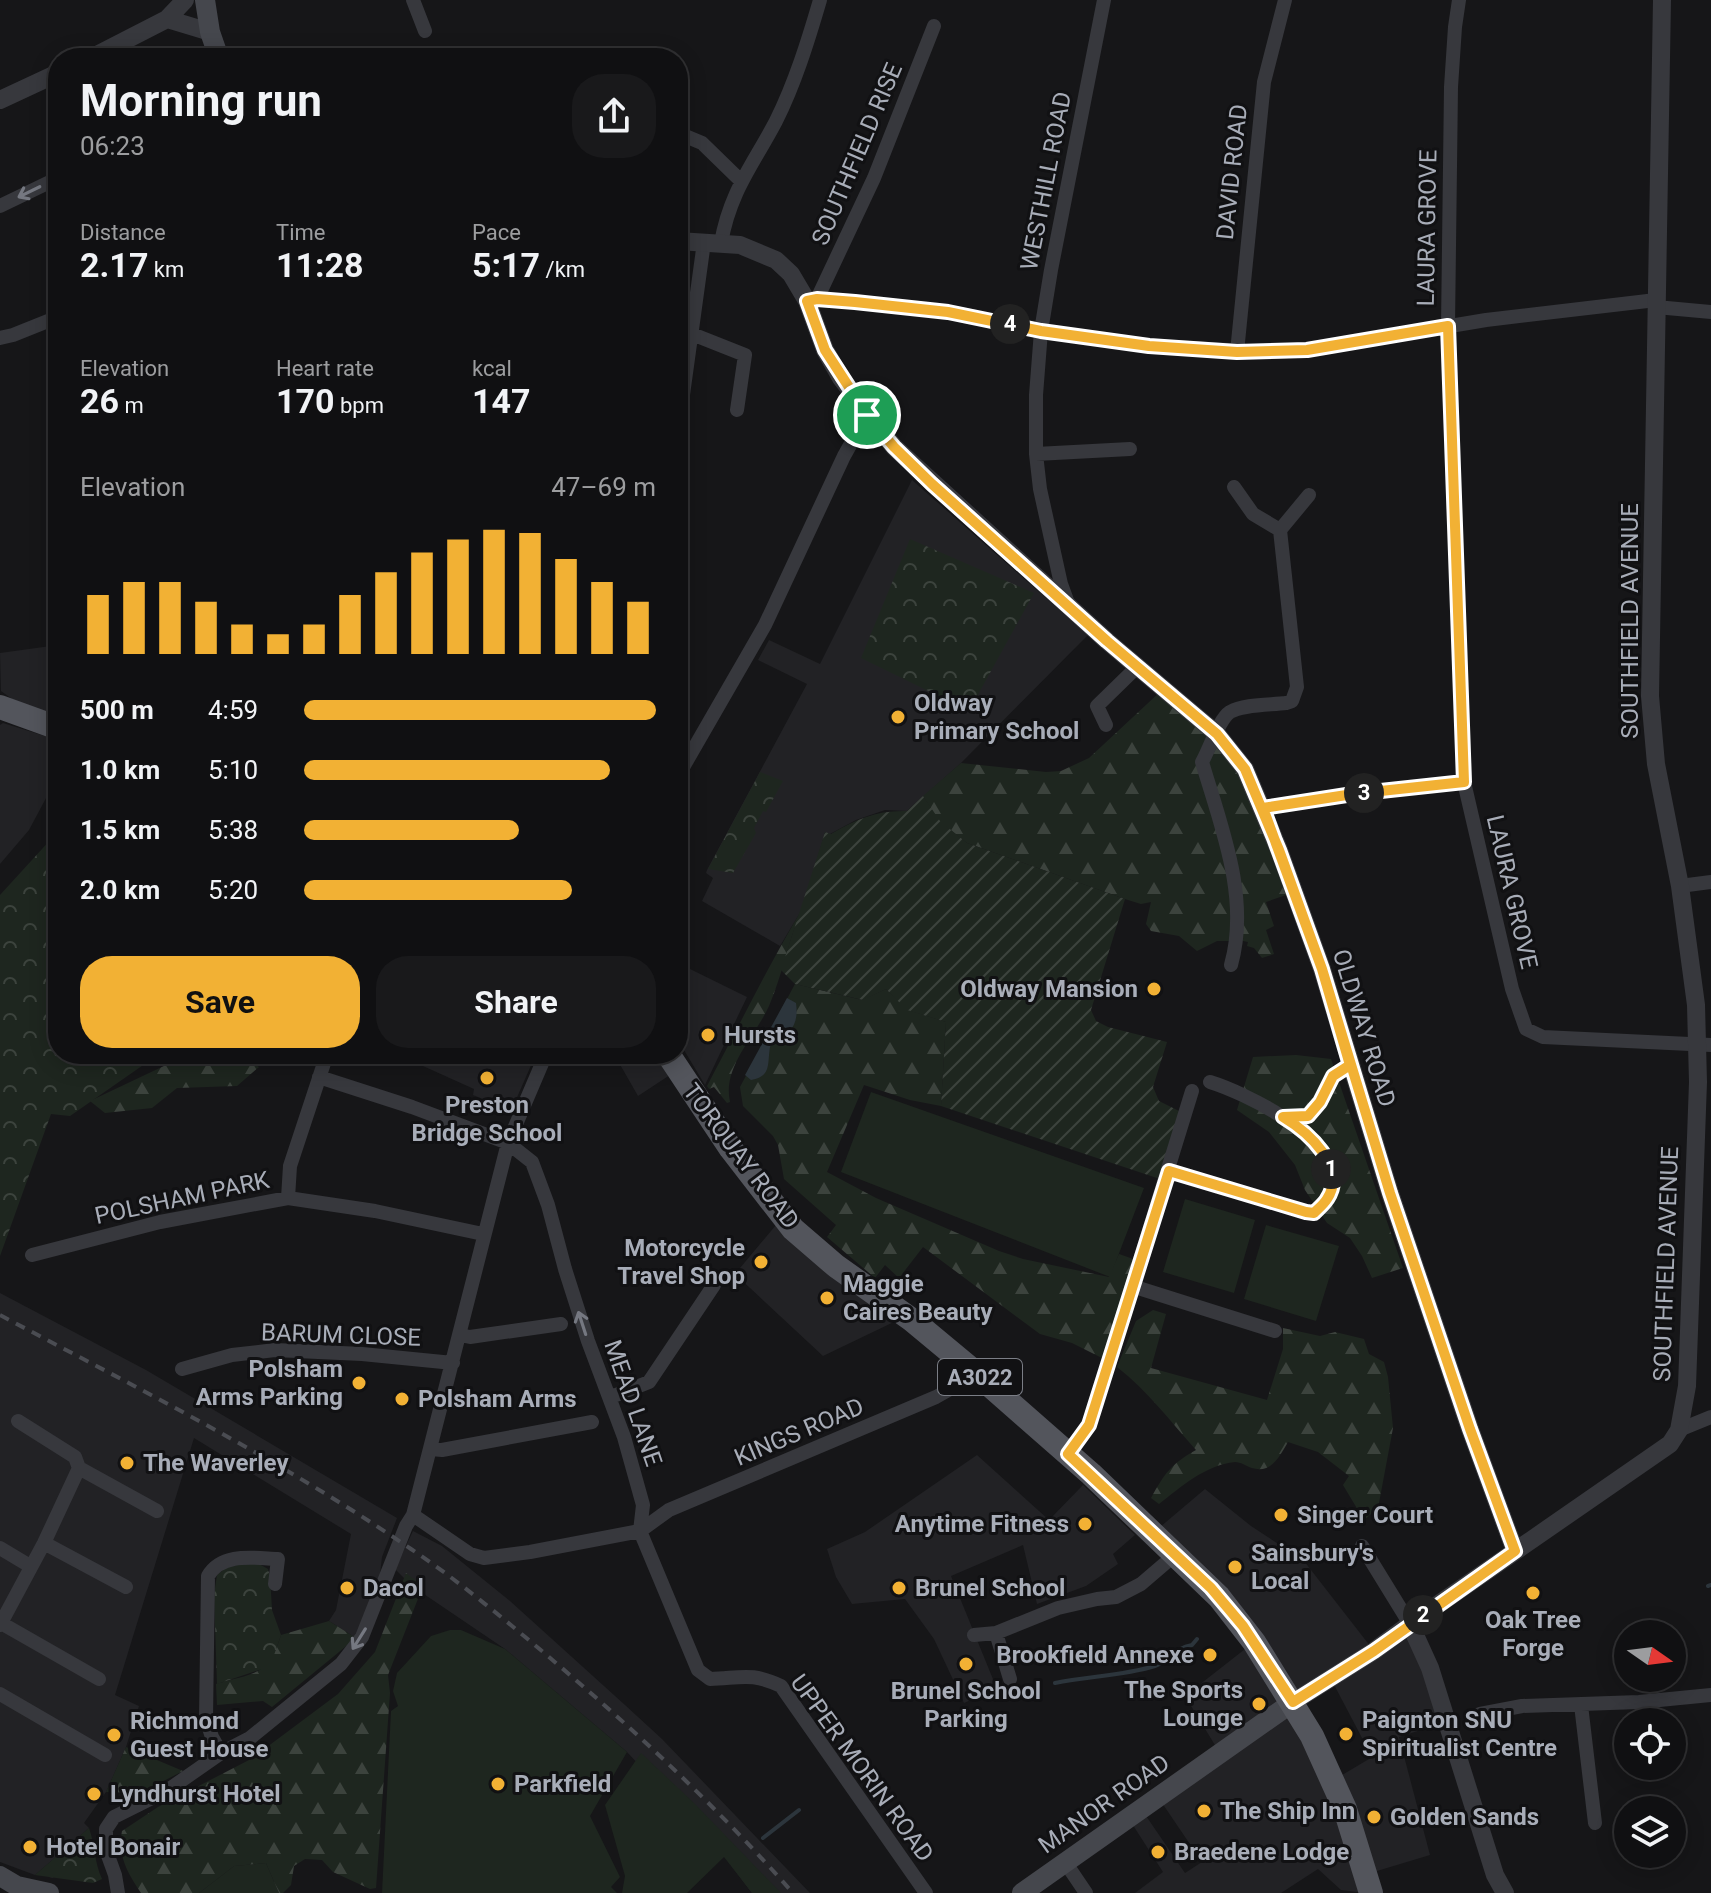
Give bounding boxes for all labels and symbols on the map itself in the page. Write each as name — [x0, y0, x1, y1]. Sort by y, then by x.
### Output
street label: SOUTHFIELD RISE — [806, 59, 908, 249]
street label: WESTHILL ROAD — [1015, 89, 1077, 273]
street label: DAVID ROAD — [1211, 103, 1253, 241]
street label: LAURA GROVE — [1412, 149, 1442, 307]
one-way arrow — [17, 185, 41, 200]
pin: 4 — [990, 304, 1030, 344]
pin — [833, 381, 901, 449]
street label: SOUTHFIELD AVENUE — [1616, 503, 1644, 739]
place label: Oldway Primary School — [914, 689, 1079, 745]
marker: Oldway Primary School — [889, 708, 907, 726]
pin: 3 — [1344, 773, 1384, 813]
street label: LAURA GROVE — [1481, 812, 1543, 972]
street label: OLDWAY ROAD — [1327, 946, 1401, 1110]
place label: Oldway Mansion — [960, 975, 1138, 1003]
marker: Oldway Mansion — [1145, 980, 1163, 998]
place label: Hursts — [724, 1021, 796, 1049]
marker: Hursts — [699, 1026, 717, 1044]
marker: Preston Bridge School — [478, 1069, 496, 1087]
street label: TORQUAY ROAD — [677, 1078, 805, 1234]
place label: Preston Bridge School — [412, 1091, 562, 1147]
street label: SOUTHFIELD AVENUE — [1648, 1146, 1684, 1382]
pin: 1 — [1311, 1149, 1351, 1189]
street label: POLSHAM PARK — [92, 1166, 273, 1230]
place label: Motorcycle Travel Shop — [617, 1234, 745, 1290]
marker: Motorcycle Travel Shop — [752, 1253, 770, 1271]
place label: Maggie Caires Beauty — [843, 1270, 993, 1326]
marker: Maggie Caires Beauty — [818, 1289, 836, 1307]
one-way arrow — [574, 1311, 589, 1336]
street label: BARUM CLOSE — [261, 1318, 421, 1352]
street label: MEAD LANE — [598, 1336, 668, 1470]
place label: Polsham Arms Parking — [196, 1355, 343, 1411]
road number: A3022 — [938, 1359, 1022, 1395]
marker: Polsham Arms Parking — [350, 1374, 368, 1392]
place label: Polsham Arms — [418, 1385, 577, 1413]
marker: Polsham Arms — [393, 1390, 411, 1408]
street label: KINGS ROAD — [730, 1392, 868, 1472]
place label: The Waverley — [143, 1449, 289, 1477]
marker: The Waverley — [118, 1454, 136, 1472]
place label: Singer Court — [1297, 1501, 1433, 1529]
marker: Singer Court — [1272, 1506, 1290, 1524]
place label: Anytime Fitness — [895, 1510, 1069, 1538]
marker: Anytime Fitness — [1076, 1515, 1094, 1533]
place label: Sainsbury's Local — [1251, 1539, 1374, 1595]
marker: Sainsbury's Local — [1226, 1558, 1244, 1576]
place label: Dacol — [363, 1574, 424, 1602]
place label: Brunel School — [915, 1574, 1065, 1602]
marker: Dacol — [338, 1579, 356, 1597]
marker: Brunel School — [890, 1579, 908, 1597]
marker: Oak Tree Forge — [1524, 1584, 1542, 1602]
pin: 2 — [1403, 1595, 1443, 1635]
place label: Oak Tree Forge — [1485, 1606, 1581, 1662]
north arrow — [1614, 1620, 1686, 1692]
one-way arrow — [350, 1627, 367, 1649]
place label: Brookfield Annexe — [996, 1641, 1194, 1669]
marker: Brookfield Annexe — [1201, 1646, 1219, 1664]
marker: Brunel School Parking — [957, 1655, 975, 1673]
street label: UPPER MORIN ROAD — [785, 1669, 939, 1867]
place label: The Sports Lounge — [1124, 1676, 1243, 1732]
place label: Brunel School Parking — [891, 1677, 1041, 1733]
marker: The Sports Lounge — [1250, 1695, 1268, 1713]
place label: Paignton SNU Spiritualist Centre — [1362, 1706, 1557, 1762]
place label: Richmond Guest House — [130, 1707, 268, 1763]
marker: Paignton SNU Spiritualist Centre — [1337, 1725, 1355, 1743]
marker: Richmond Guest House — [105, 1726, 123, 1744]
street label: MANOR ROAD — [1033, 1748, 1175, 1860]
place label: Parkfield — [514, 1770, 611, 1798]
marker: Parkfield — [489, 1775, 507, 1793]
place label: Lyndhurst Hotel — [110, 1780, 281, 1808]
marker: Lyndhurst Hotel — [85, 1785, 103, 1803]
place label: The Ship Inn — [1220, 1797, 1355, 1825]
marker: The Ship Inn — [1195, 1802, 1213, 1820]
place label: Golden Sands — [1390, 1803, 1539, 1831]
marker: Golden Sands — [1365, 1808, 1383, 1826]
place label: Hotel Bonair — [46, 1833, 180, 1861]
marker: Hotel Bonair — [21, 1838, 39, 1856]
place label: Braedene Lodge — [1174, 1838, 1349, 1866]
marker: Braedene Lodge — [1149, 1843, 1167, 1861]

